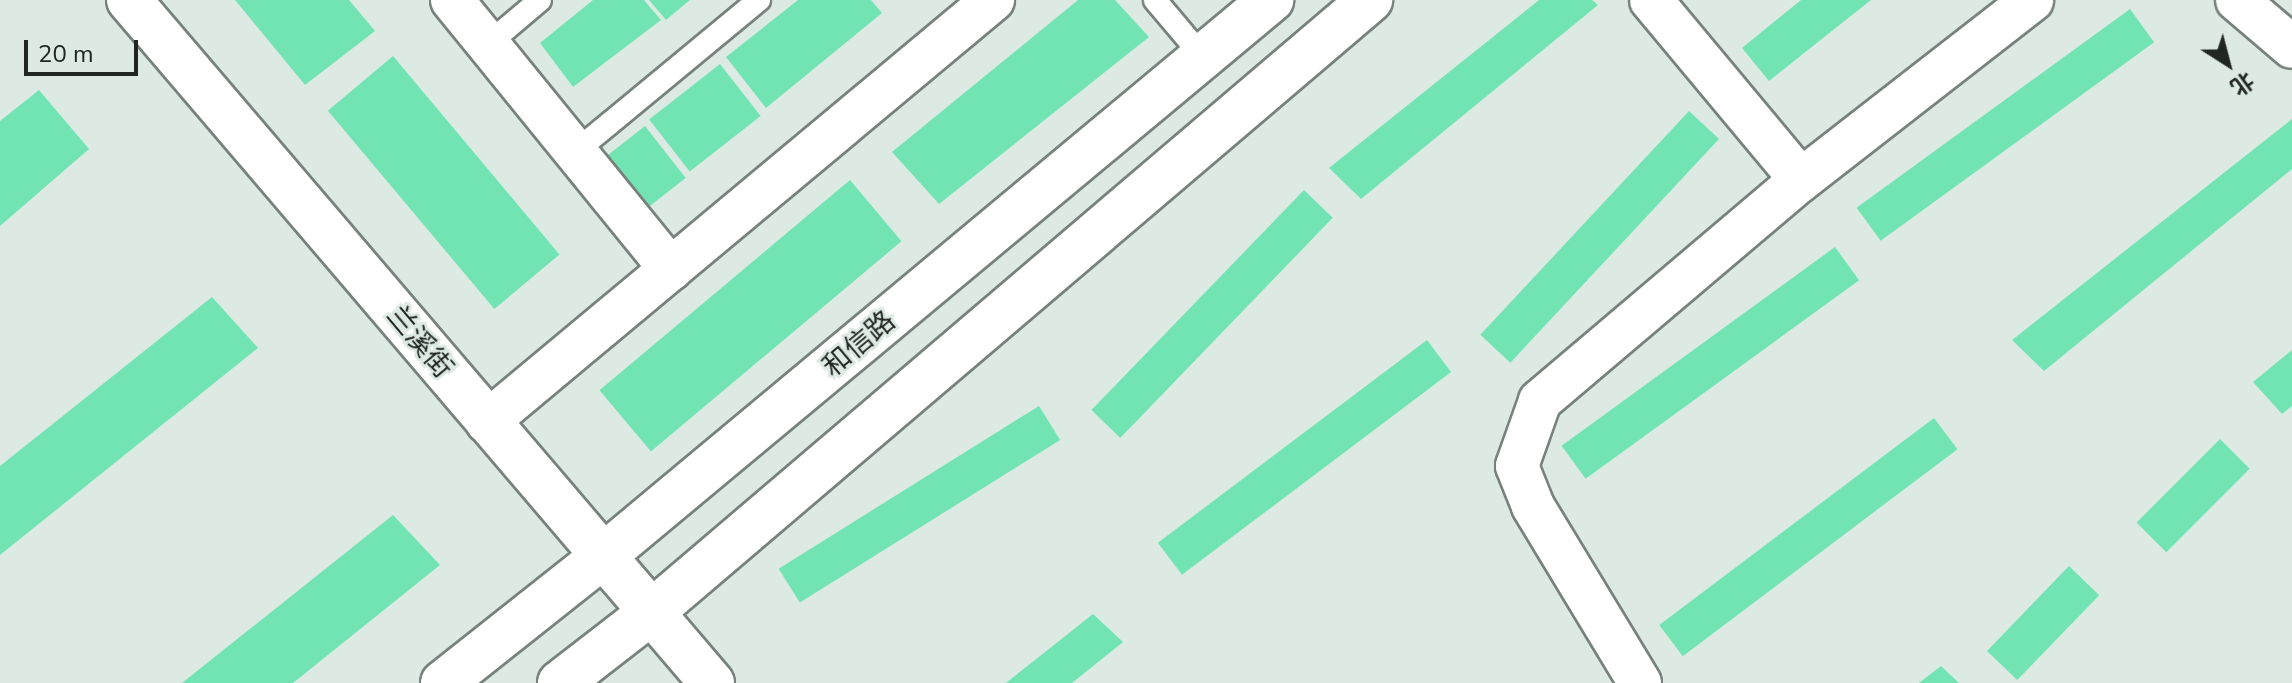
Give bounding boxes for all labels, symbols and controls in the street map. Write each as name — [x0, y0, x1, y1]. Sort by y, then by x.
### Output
scale bar — [28, 24, 142, 74]
north arrow — [2188, 24, 2268, 104]
text: 20 m — [38, 38, 94, 70]
text: 北 — [2224, 65, 2260, 102]
street label: 兰溪街 — [380, 299, 460, 385]
street label: 和信路 — [816, 304, 902, 384]

